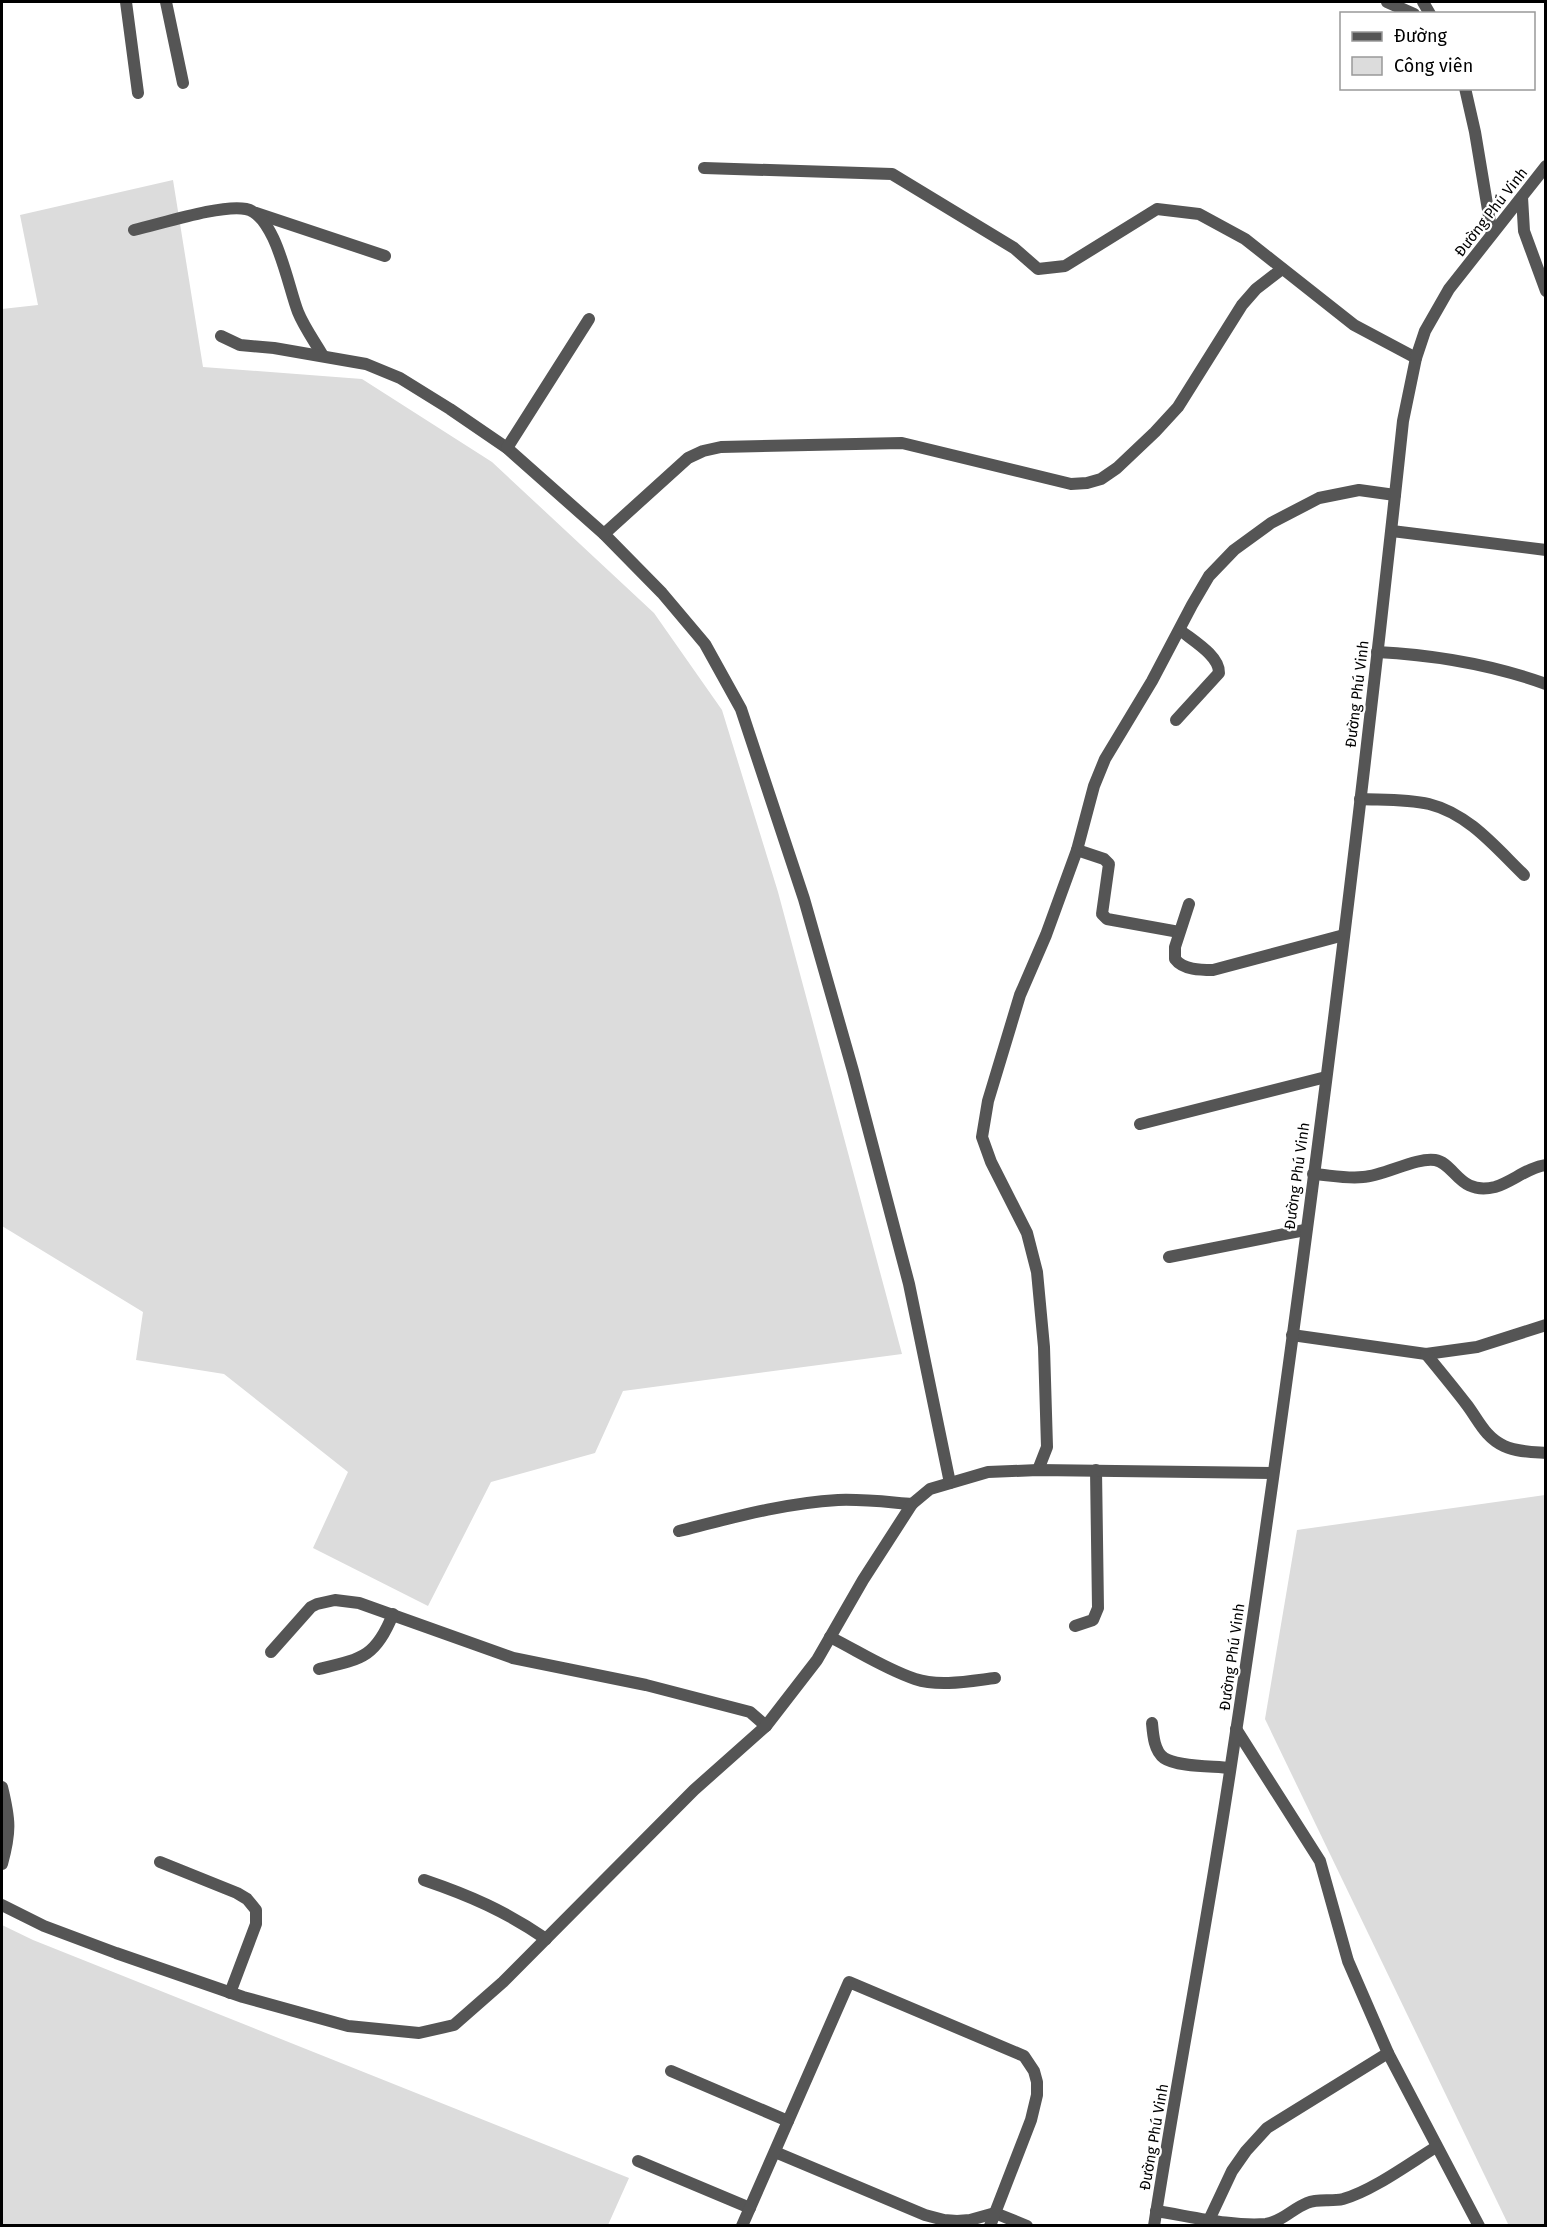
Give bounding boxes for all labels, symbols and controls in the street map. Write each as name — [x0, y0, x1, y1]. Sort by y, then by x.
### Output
legend — [1340, 12, 1535, 90]
text: Đường — [1394, 25, 1448, 47]
text: Công viên — [1394, 55, 1473, 77]
street label: Đường Phú Vinh — [1451, 164, 1531, 260]
street label: Đường Phú Vinh — [1341, 639, 1373, 749]
street label: Đường Phú Vinh — [1281, 1121, 1313, 1231]
street label: Đường Phú Vinh — [1216, 1602, 1248, 1712]
street label: Đường Phú Vinh — [1136, 2082, 1172, 2192]

